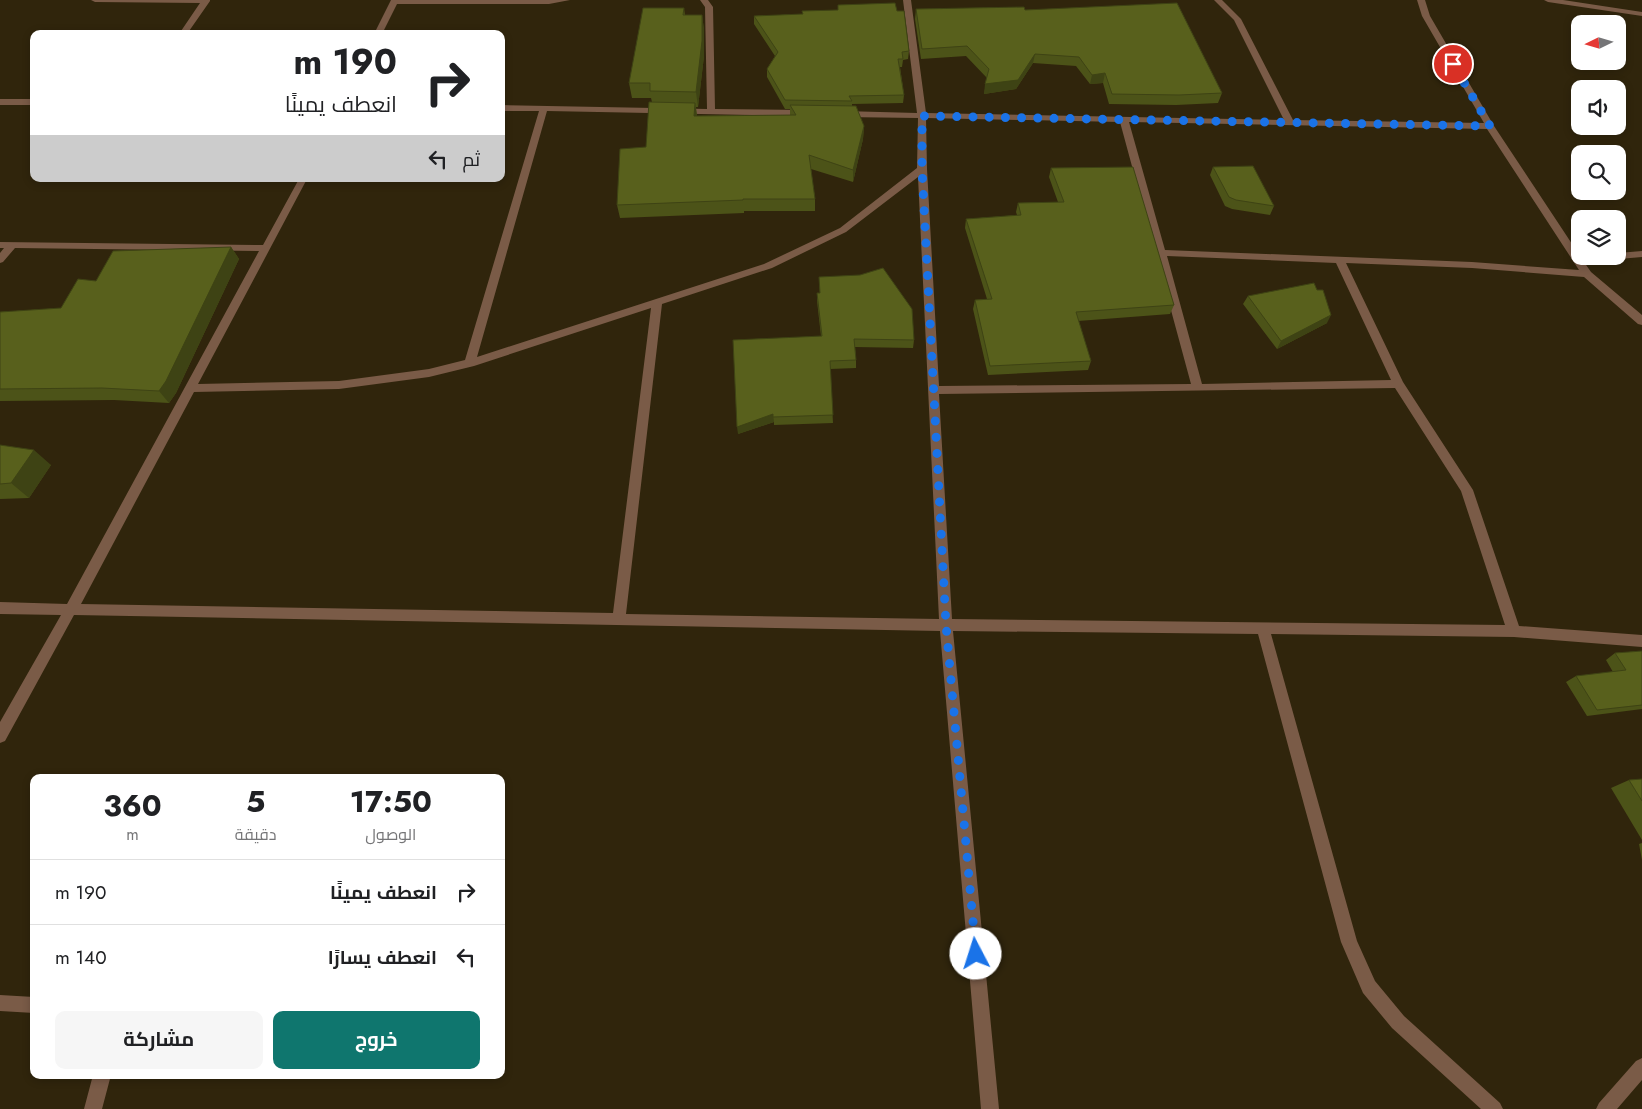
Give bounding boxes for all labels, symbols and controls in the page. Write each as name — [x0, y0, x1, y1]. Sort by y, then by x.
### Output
north arrow — [1571, 15, 1626, 70]
map controls — [1571, 15, 1626, 265]
text: 190 m — [293, 37, 397, 87]
pin — [1432, 43, 1474, 85]
icon: right — [415, 50, 480, 115]
icon: arrive — [1439, 50, 1467, 78]
button: sound — [1571, 80, 1626, 135]
text: انعطف يمينًا — [285, 88, 397, 120]
icon: left — [424, 145, 452, 173]
button: search — [1571, 145, 1626, 200]
text: ثم — [462, 146, 480, 173]
button: layers — [1571, 210, 1626, 265]
text: 5 — [246, 780, 265, 823]
text: 17:50 — [350, 780, 432, 823]
text: 360 — [103, 784, 162, 827]
text: m — [126, 823, 139, 846]
text: دقيقة — [235, 823, 276, 846]
text: الوصول — [365, 823, 416, 846]
icon: right — [452, 878, 480, 906]
text: 190 m — [55, 879, 106, 906]
text: انعطف يمينًا — [330, 879, 437, 906]
position arrow — [949, 927, 1001, 979]
icon: left — [452, 943, 480, 971]
text: 140 m — [55, 944, 107, 971]
text: انعطف يسارًا — [328, 944, 437, 971]
button: مشاركة — [55, 1011, 263, 1069]
button: خروج — [273, 1011, 480, 1069]

